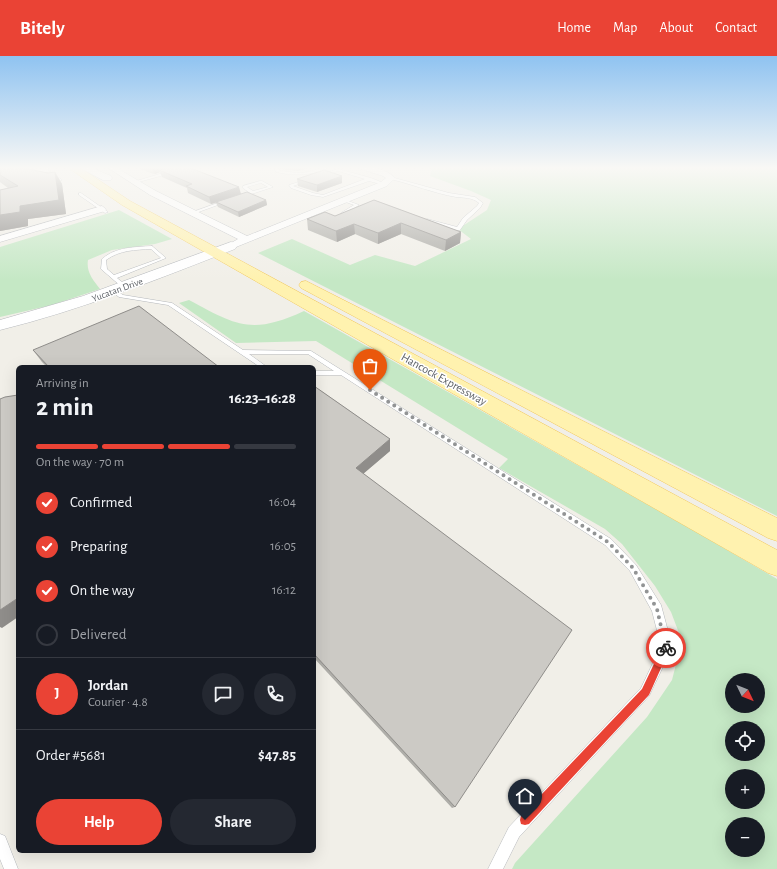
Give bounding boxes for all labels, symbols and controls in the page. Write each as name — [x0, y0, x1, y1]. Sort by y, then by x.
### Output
text: Bitely — [20, 19, 65, 38]
text: Home — [557, 21, 591, 35]
text: Map — [613, 21, 637, 35]
text: About — [659, 21, 693, 35]
text: Contact — [715, 21, 757, 35]
street label: Yucatan Drive — [91, 276, 145, 304]
pin — [353, 349, 387, 390]
street label: Hancock Expressway — [399, 351, 489, 408]
icon: bag — [359, 355, 381, 377]
text: Arriving in — [36, 377, 89, 390]
text: 16:23–16:28 — [229, 391, 296, 406]
text: 2 min — [36, 394, 94, 420]
text: On the way · 70 m — [36, 456, 124, 469]
icon: check — [36, 492, 58, 514]
text: Confirmed — [70, 495, 132, 510]
text: 16:04 — [269, 496, 296, 509]
icon: check — [36, 536, 58, 558]
text: Preparing — [70, 539, 127, 554]
text: 16:05 — [270, 540, 296, 553]
icon: check — [36, 580, 58, 602]
text: On the way — [70, 583, 135, 598]
text: 16:12 — [272, 584, 296, 597]
text: Delivered — [70, 627, 127, 642]
courier — [646, 628, 686, 668]
icon: bike — [655, 637, 677, 659]
button: chat — [202, 673, 244, 715]
button: phone — [254, 673, 296, 715]
north arrow — [725, 673, 765, 713]
map controls — [725, 673, 765, 857]
text: Jordan — [88, 678, 128, 693]
text: J — [54, 686, 60, 701]
text: Courier · 4.8 — [88, 696, 148, 709]
button: locate — [725, 721, 765, 761]
text: Order #5681 — [36, 748, 106, 763]
text: $47.85 — [258, 748, 296, 763]
button: + — [725, 769, 765, 809]
pin — [508, 779, 542, 820]
icon: home — [514, 785, 536, 807]
button: Help — [36, 799, 162, 845]
button: Share — [170, 799, 296, 845]
button: − — [725, 817, 765, 857]

